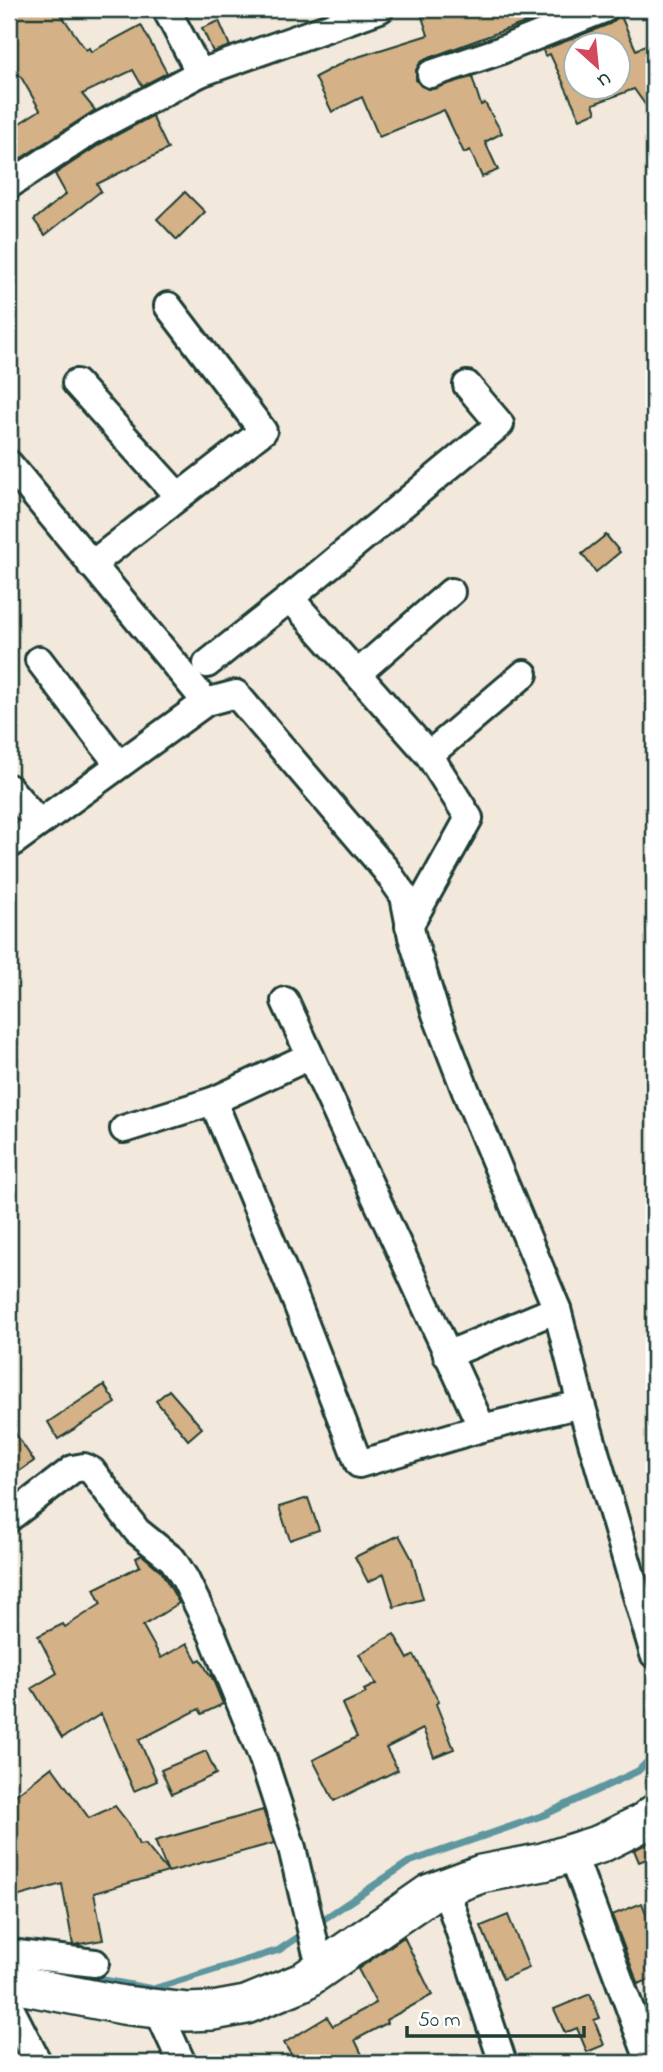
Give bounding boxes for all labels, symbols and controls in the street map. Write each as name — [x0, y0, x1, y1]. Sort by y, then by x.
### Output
north arrow — [562, 32, 632, 102]
text: U — [592, 64, 615, 94]
scale bar — [407, 1995, 584, 2039]
text: 50 m — [418, 2006, 461, 2036]

